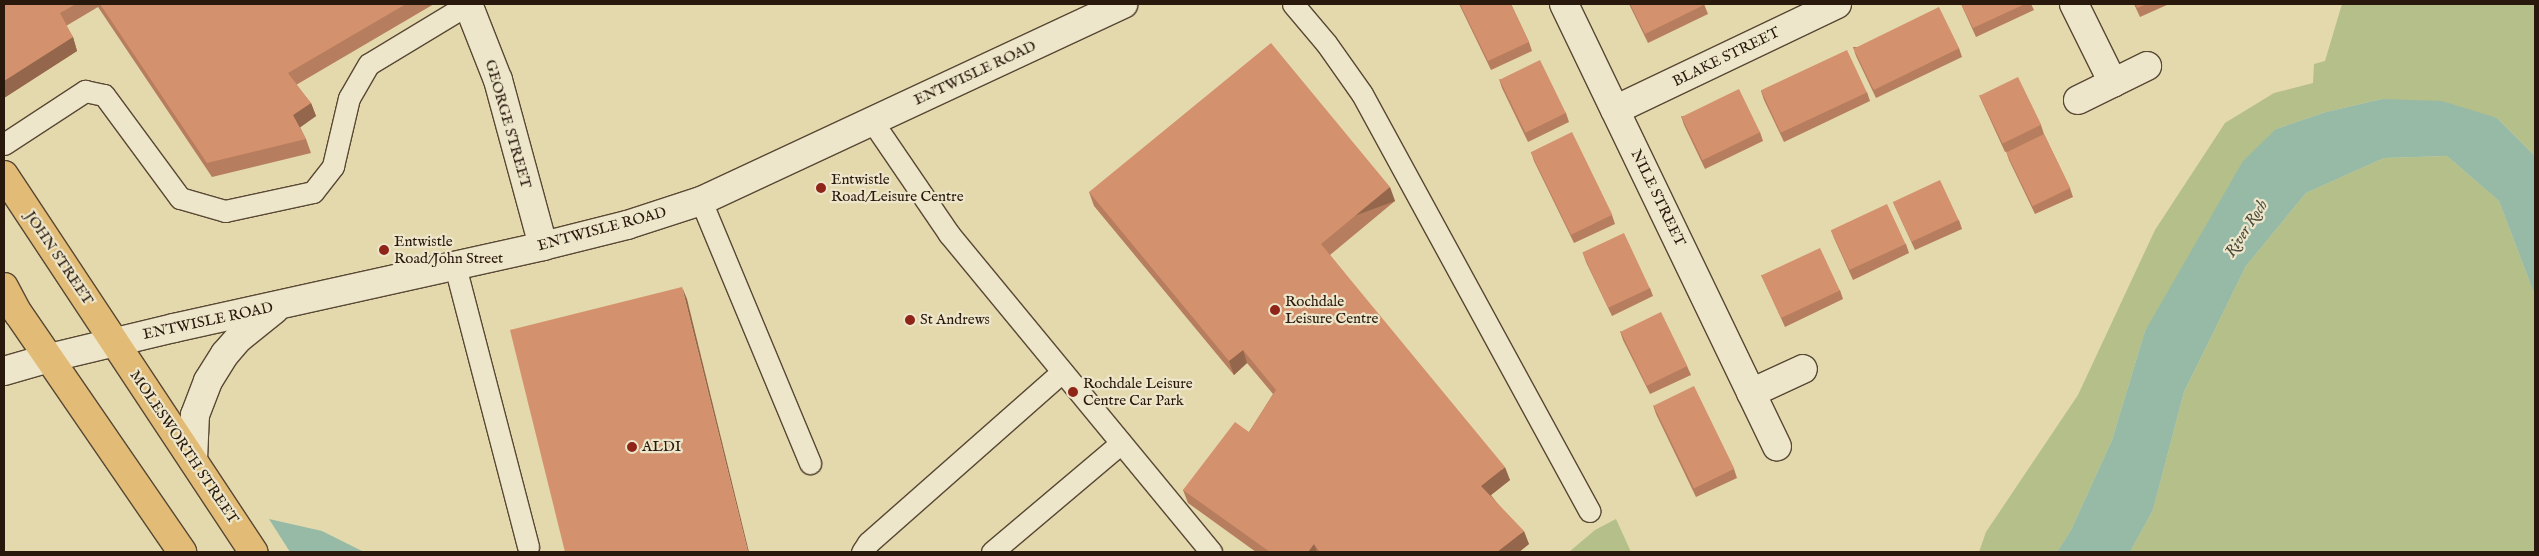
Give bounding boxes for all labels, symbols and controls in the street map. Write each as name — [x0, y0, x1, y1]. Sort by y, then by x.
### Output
street label: BLAKE STREET — [1670, 23, 1782, 91]
street label: ENTWISLE ROAD — [911, 37, 1039, 109]
street label: GEORGE STREET — [481, 58, 535, 190]
street label: NILE STREET — [1627, 147, 1689, 249]
place label: Entwistle Road/Leisure Centre — [831, 170, 964, 205]
marker: Entwistle Road/Leisure Centre — [815, 182, 827, 194]
water label: River Roch — [2221, 197, 2273, 261]
street label: ENTWISLE ROAD — [536, 203, 668, 255]
street label: JOHN STREET — [21, 208, 97, 308]
place label: Entwistle Road/John Street — [394, 232, 503, 267]
marker: Entwistle Road/John Street — [378, 244, 390, 256]
place label: Rochdale Leisure Centre — [1285, 292, 1379, 327]
street label: ENTWISLE ROAD — [141, 298, 275, 344]
marker: Rochdale Leisure Centre — [1269, 304, 1281, 316]
place label: St Andrews — [920, 311, 990, 329]
marker: St Andrews — [904, 314, 916, 326]
street label: MOLESWORTH STREET — [126, 367, 242, 527]
place label: Rochdale Leisure Centre Car Park — [1083, 374, 1193, 409]
marker: Rochdale Leisure Centre Car Park — [1067, 386, 1079, 398]
place label: ALDI — [642, 438, 681, 456]
marker: ALDI — [626, 441, 638, 453]

